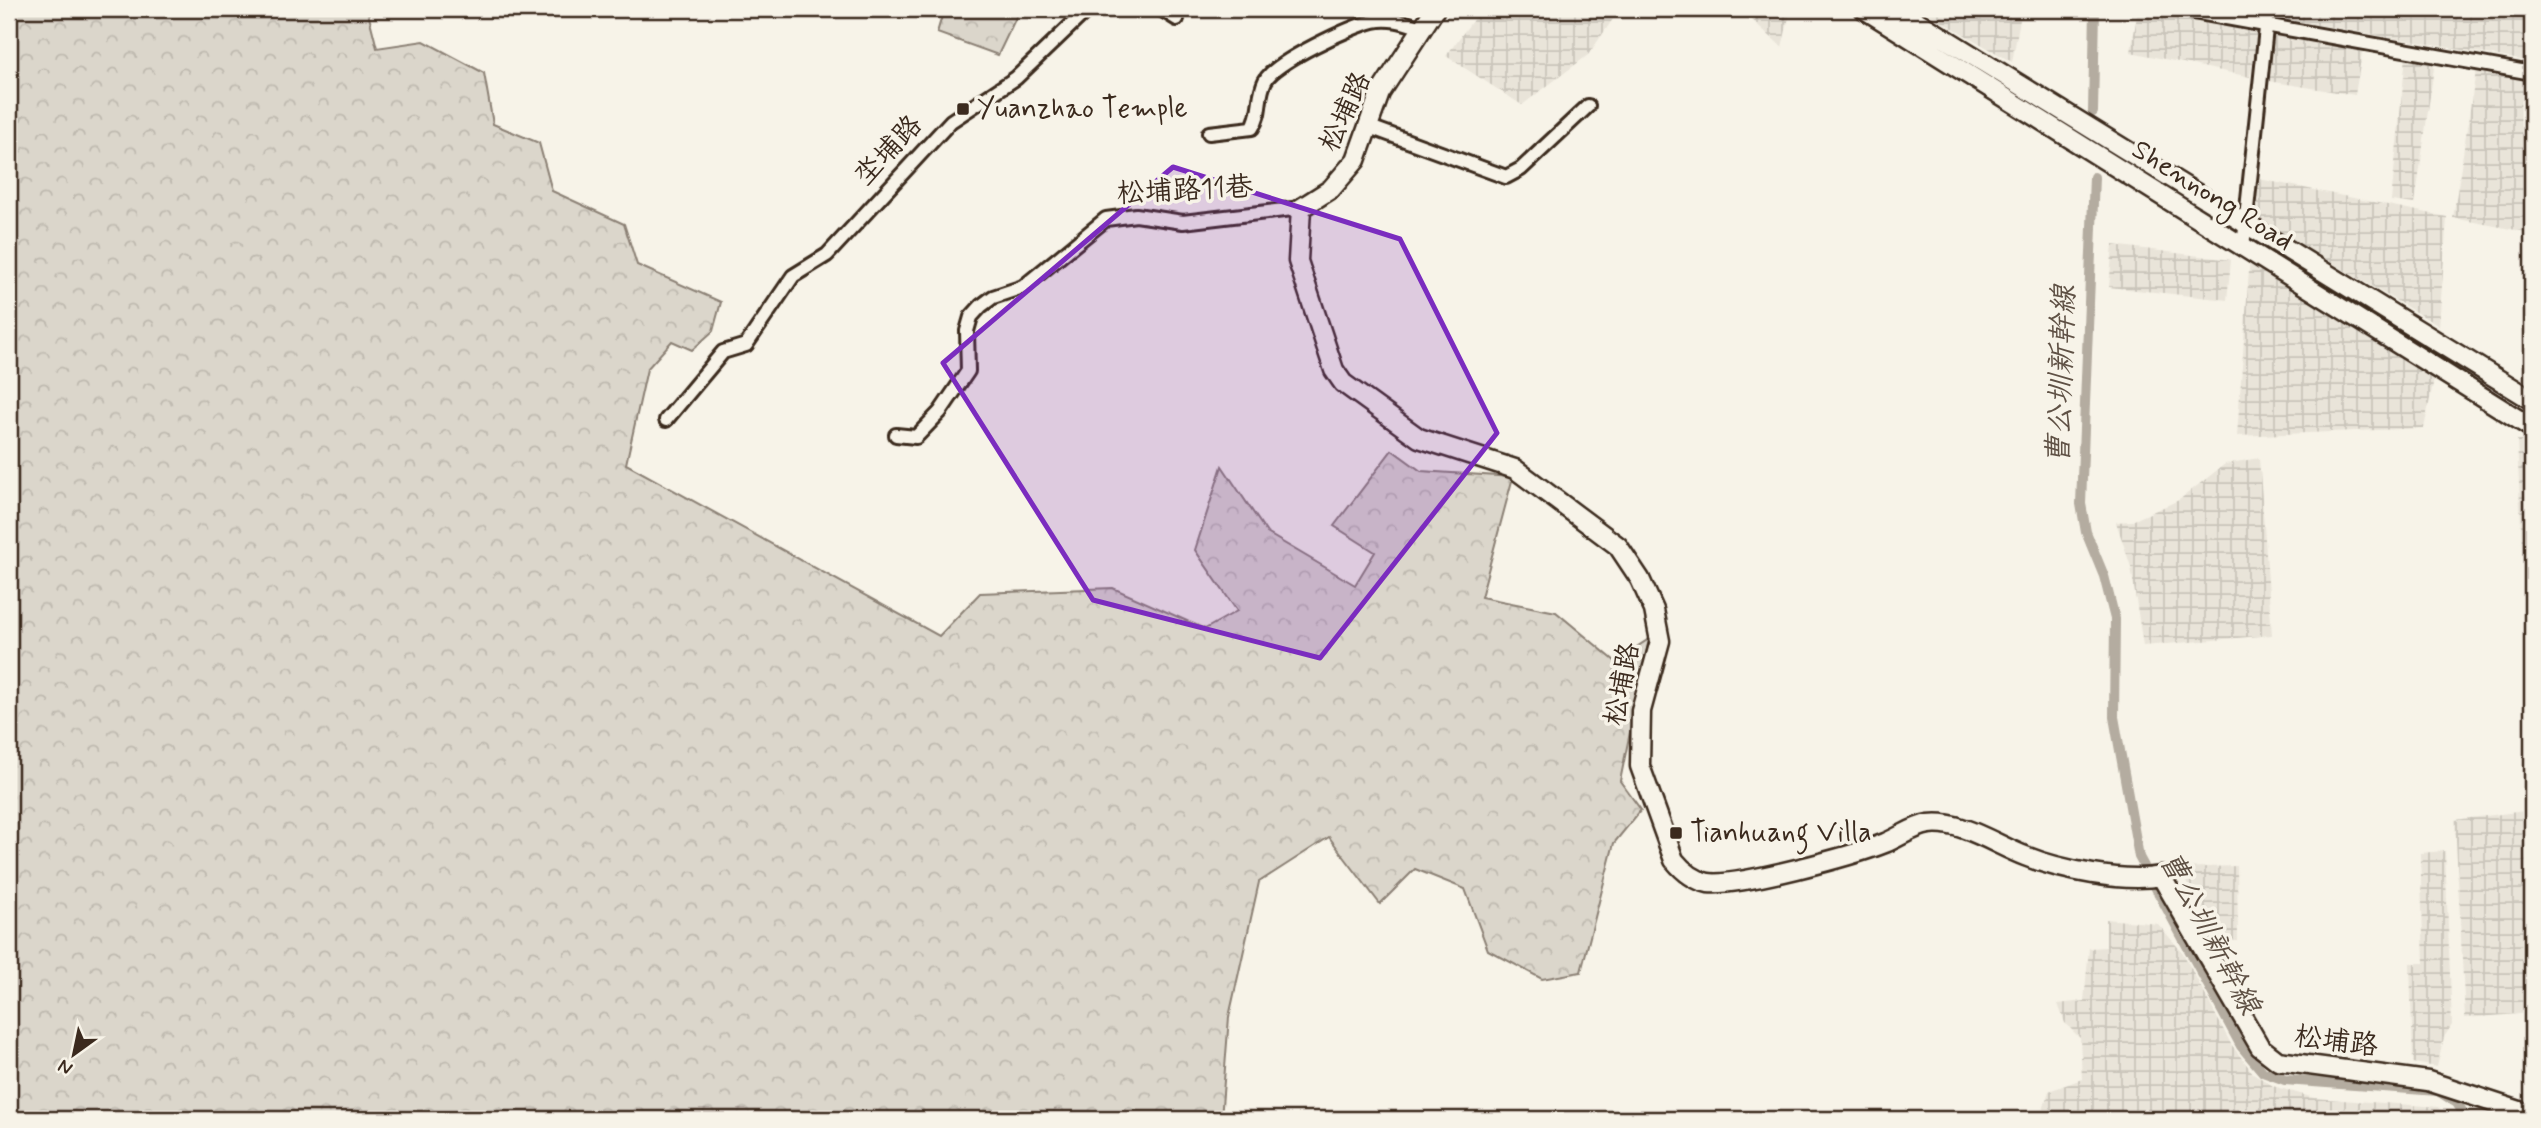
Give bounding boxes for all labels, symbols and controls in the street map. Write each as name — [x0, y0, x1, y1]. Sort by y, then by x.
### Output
street label: 松埔路 — [1311, 66, 1381, 158]
place label: Yuanzhao Temple — [977, 91, 1188, 128]
marker: Yuanzhao Temple — [955, 101, 971, 117]
street label: 坔埔路 — [847, 108, 931, 194]
street label: Shennong Road — [2123, 132, 2300, 262]
street label: 松埔路11巷 — [1116, 169, 1255, 213]
water label: 曹公圳新幹線 — [2039, 282, 2085, 466]
street label: 松埔路 — [1597, 639, 1649, 729]
place label: Tianhuang Villa — [1690, 815, 1872, 855]
marker: Tianhuang Villa — [1668, 825, 1684, 841]
water label: 曹公圳新幹線 — [2150, 844, 2269, 1023]
street label: 松埔路 — [2292, 1019, 2380, 1065]
north arrow — [38, 1020, 108, 1090]
text: N — [53, 1053, 78, 1081]

